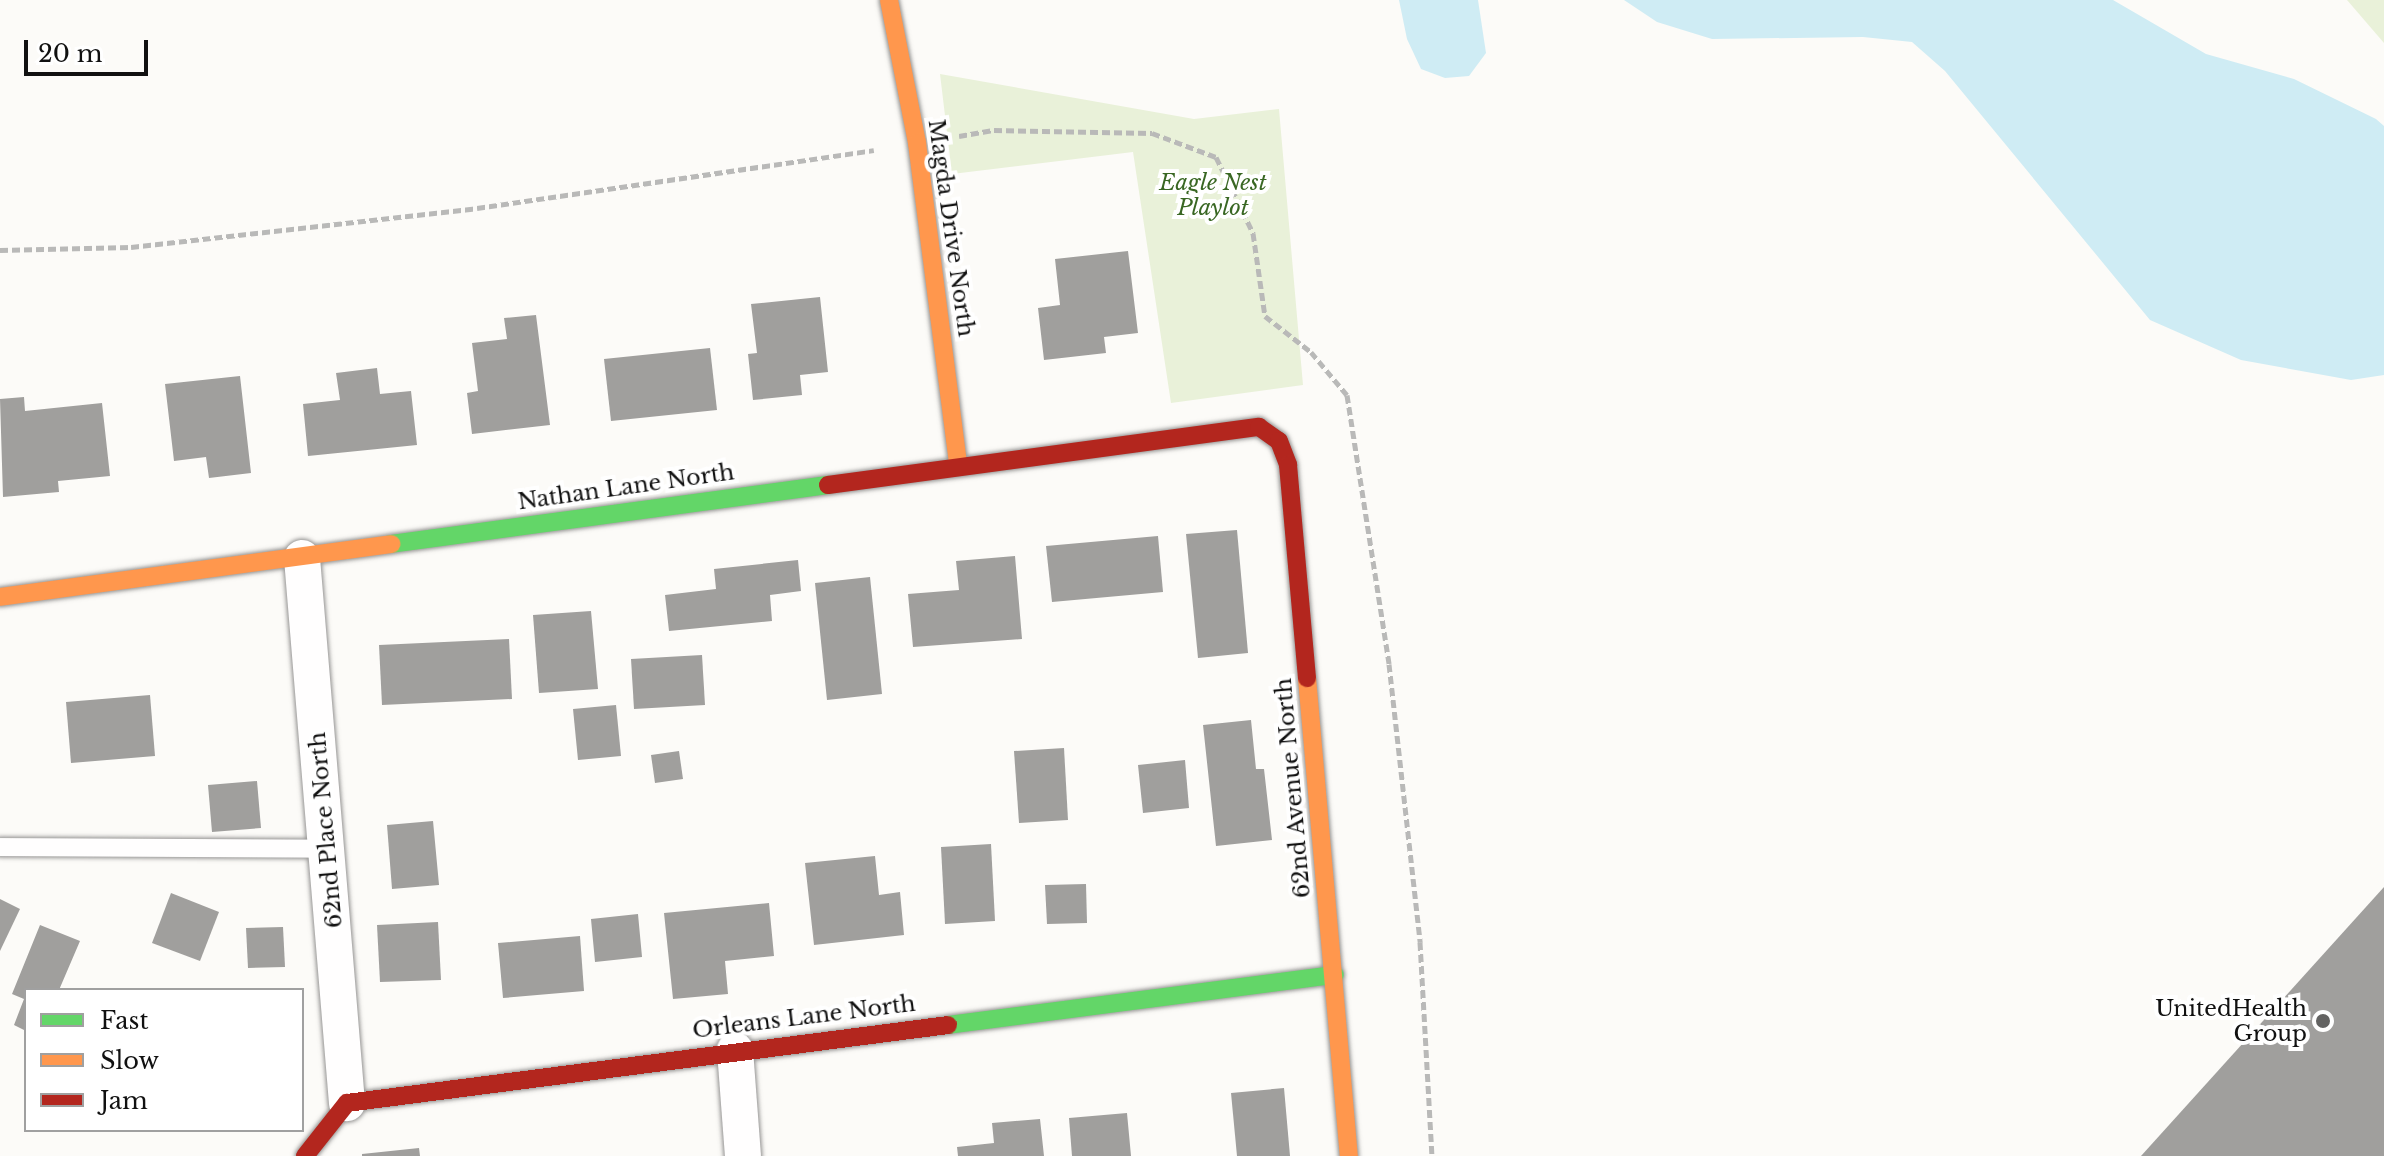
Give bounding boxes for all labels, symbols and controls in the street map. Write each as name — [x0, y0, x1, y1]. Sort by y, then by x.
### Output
scale bar — [28, 24, 152, 74]
text: 20 m — [38, 39, 103, 68]
street label: Magda Drive North — [923, 118, 979, 338]
park label: Eagle Nest Playlot — [1159, 169, 1267, 220]
street label: Nathan Lane North — [516, 459, 736, 515]
street label: 62nd Avenue North — [1270, 676, 1316, 900]
street label: 62nd Place North — [304, 731, 348, 929]
legend — [24, 988, 304, 1132]
street label: Orleans Lane North — [691, 990, 917, 1044]
place label: UnitedHealth Group — [2155, 995, 2307, 1046]
text: Fast — [100, 1006, 148, 1035]
marker: UnitedHealth Group — [2314, 1012, 2332, 1030]
text: Slow — [100, 1046, 159, 1075]
text: Jam — [100, 1086, 148, 1115]

